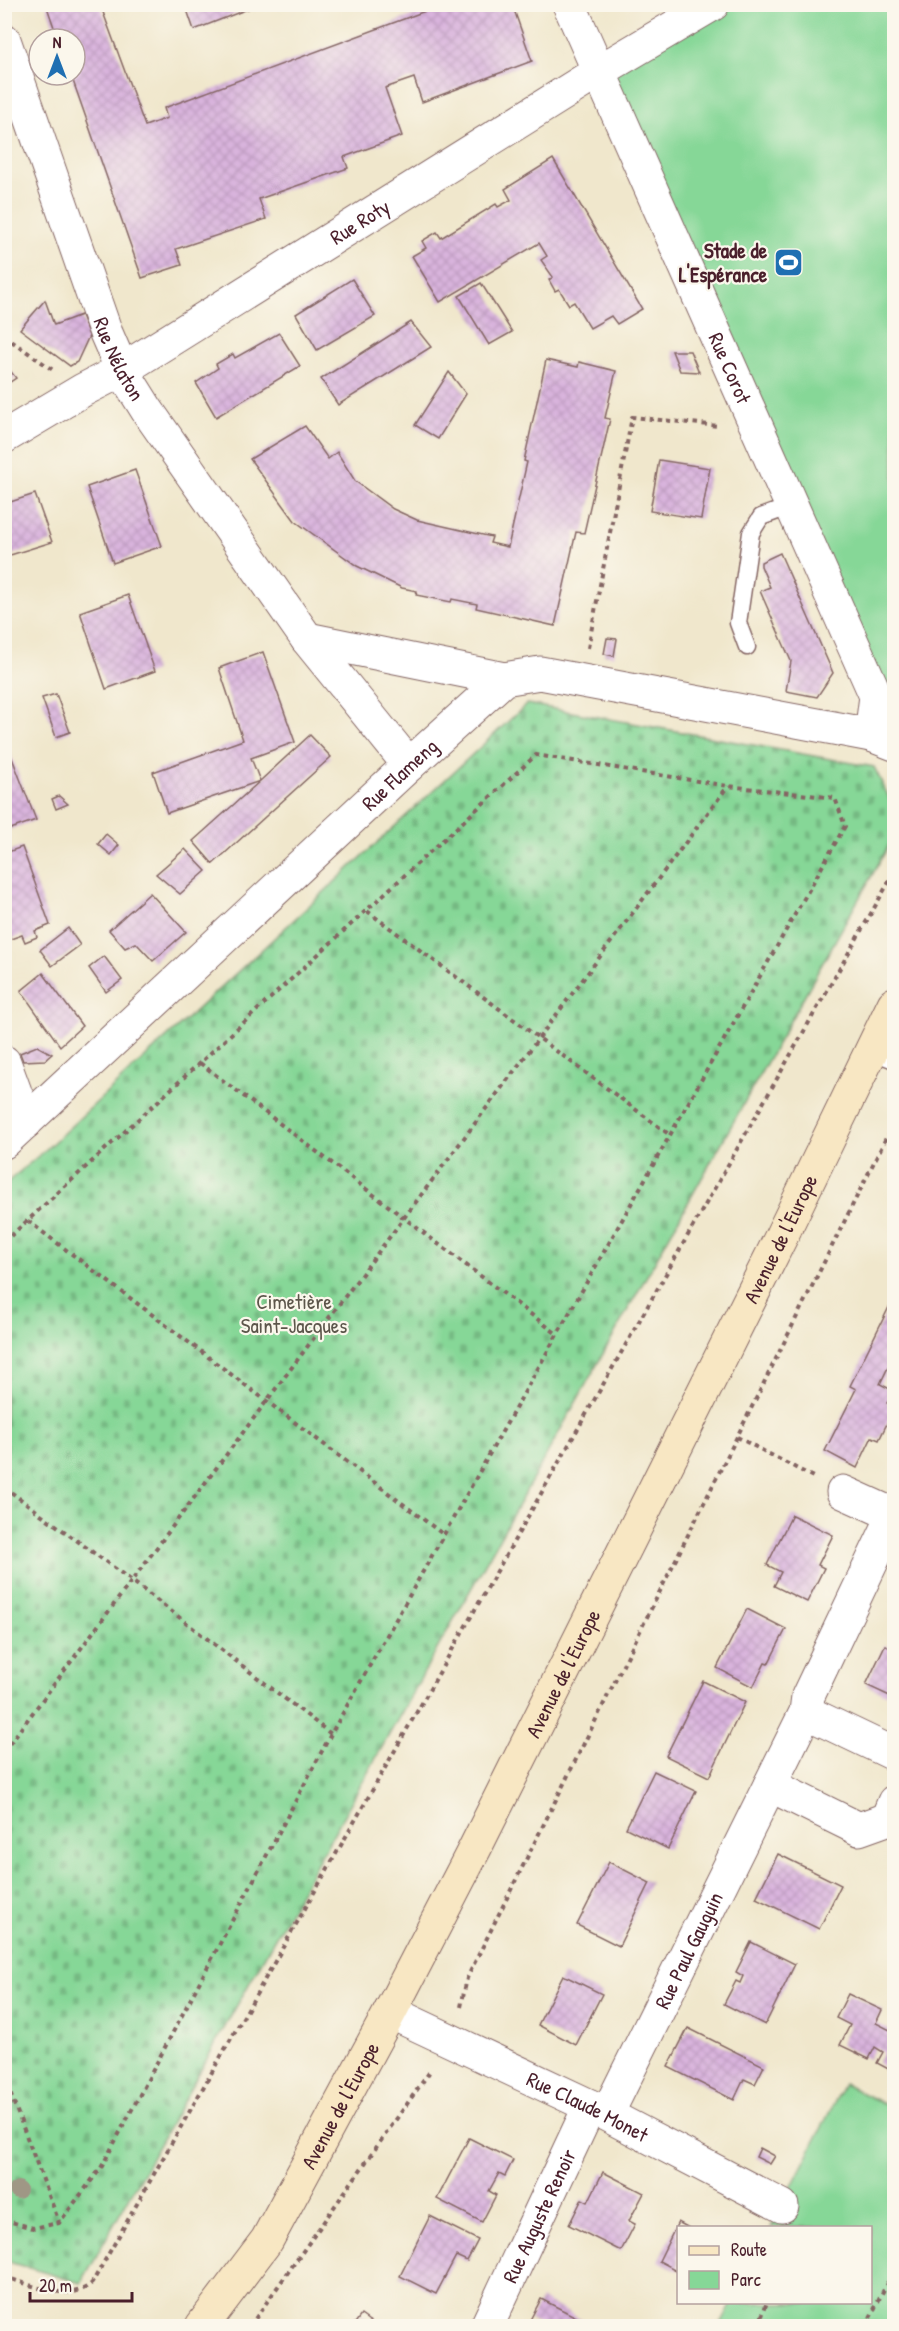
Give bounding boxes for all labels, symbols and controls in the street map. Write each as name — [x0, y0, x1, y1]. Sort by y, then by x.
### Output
north arrow — [27, 27, 87, 87]
text: N — [53, 31, 62, 53]
street label: Rue Roty — [324, 192, 395, 251]
place label: Stade de L'Espérance — [679, 236, 768, 290]
sports icon: Stade de L'Espérance — [772, 246, 804, 278]
street label: Rue Nélaton — [87, 313, 152, 406]
street label: Rue Corot — [702, 328, 759, 409]
street label: Rue Flameng — [355, 732, 444, 817]
street label: Avenue de l'Europe — [736, 1169, 824, 1308]
park label: Cimetière Saint-Jacques — [241, 1287, 347, 1340]
street label: Avenue de l'Europe — [518, 1604, 607, 1742]
street label: Rue Paul Gauguin — [647, 1887, 729, 2013]
street label: Avenue de l'Europe — [294, 2037, 386, 2174]
street label: Rue Claude Monet — [522, 2064, 654, 2149]
street label: Rue Auguste Renoir — [495, 2144, 583, 2287]
legend — [677, 2226, 872, 2304]
text: Route — [731, 2237, 767, 2262]
scale bar — [30, 2265, 132, 2303]
text: Parc — [731, 2267, 761, 2292]
text: 20 m — [39, 2273, 72, 2298]

